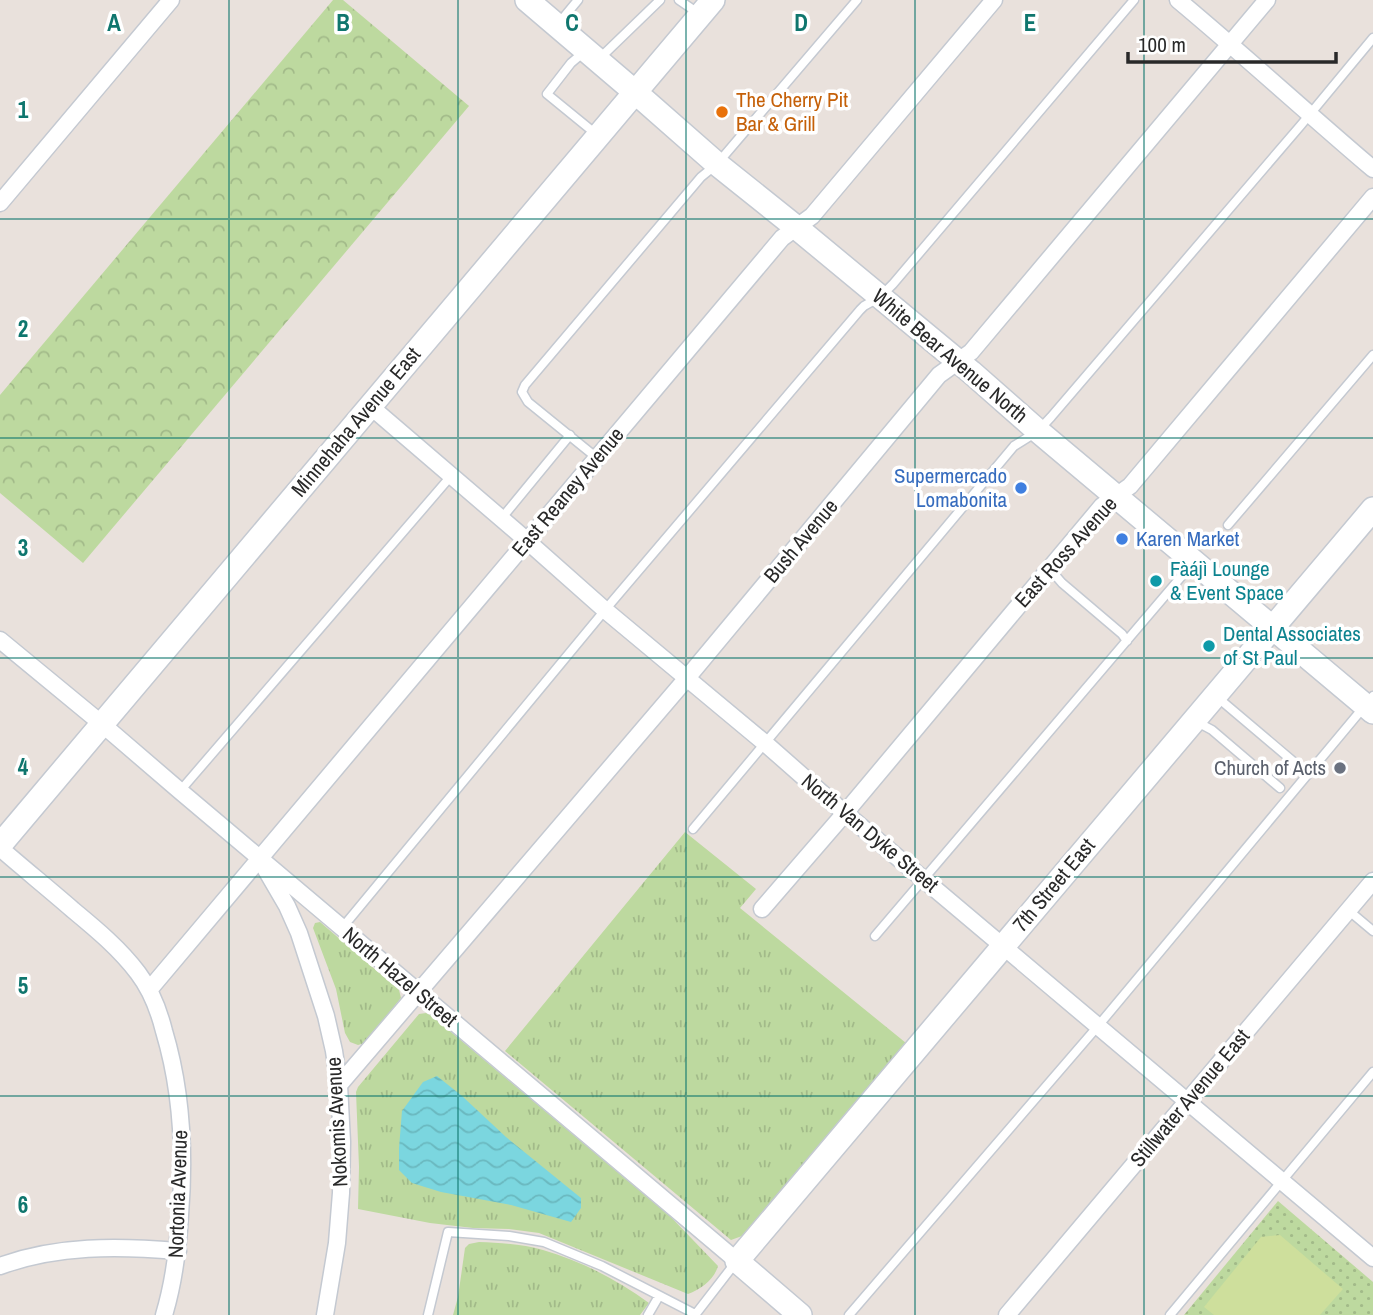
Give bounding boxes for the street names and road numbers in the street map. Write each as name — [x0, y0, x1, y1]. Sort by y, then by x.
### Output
street label: White Bear Avenue North — [866, 282, 1034, 429]
street label: Minnehaha Avenue East — [284, 340, 427, 503]
street label: East Reaney Avenue — [505, 421, 630, 562]
street label: East Ross Avenue — [1008, 490, 1123, 614]
street label: Bush Avenue — [757, 493, 844, 589]
street label: North Van Dyke Street — [795, 767, 945, 899]
street label: 7th Street East — [1006, 832, 1101, 938]
street label: North Hazel Street — [337, 920, 464, 1033]
street label: Stillwater Avenue East — [1123, 1022, 1256, 1173]
street label: Nokomis Avenue — [319, 1056, 354, 1188]
street label: Nortonia Avenue — [161, 1130, 194, 1258]

